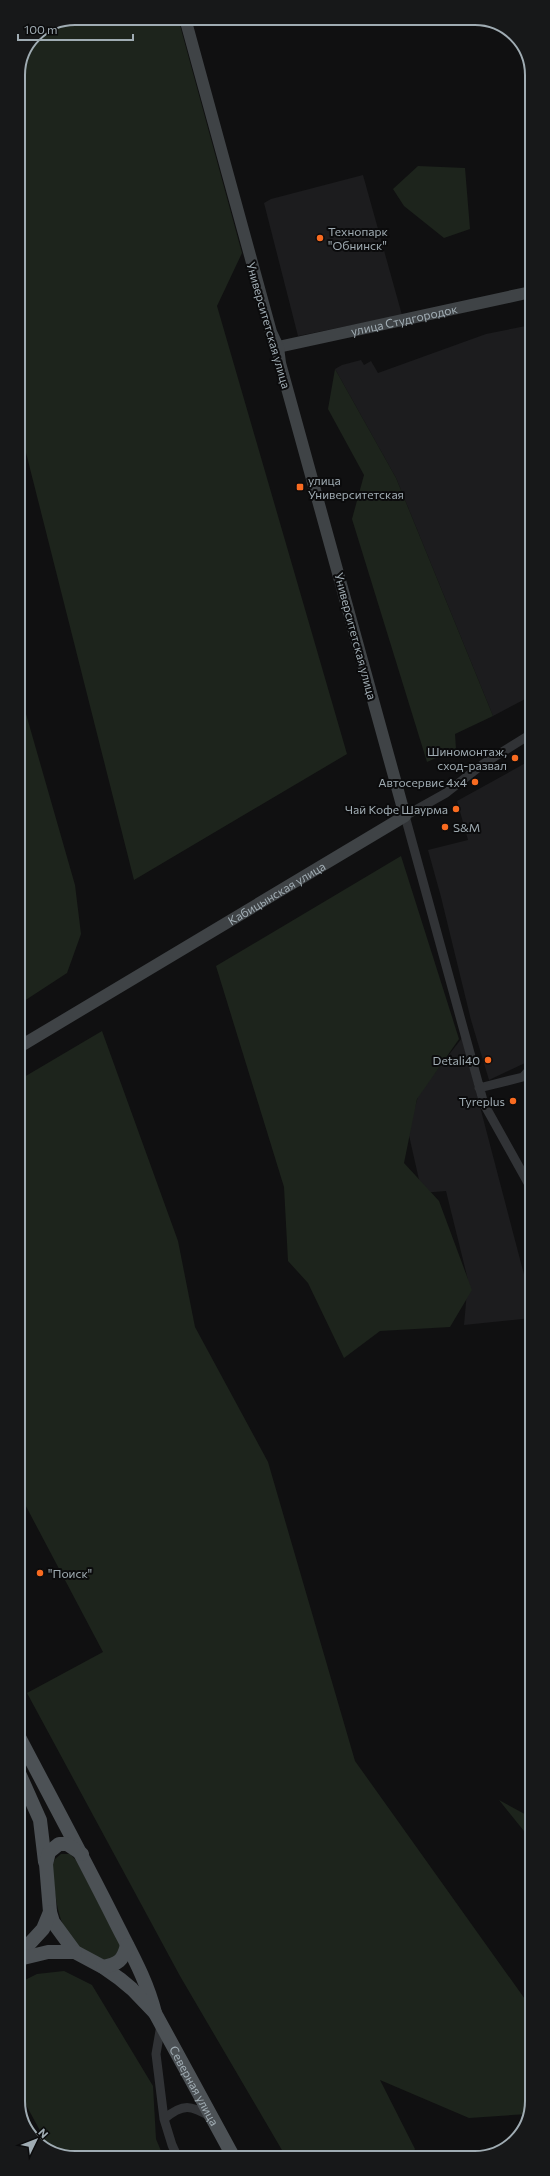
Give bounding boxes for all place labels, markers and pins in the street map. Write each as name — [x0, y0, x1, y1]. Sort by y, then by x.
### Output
place label: Технопарк "Обнинск" — [328, 224, 389, 252]
marker: Технопарк "Обнинск" — [315, 233, 325, 243]
place label: улица Университетская — [308, 473, 404, 501]
marker: улица Университетская — [295, 482, 305, 492]
place label: Шиномонтаж, сход-развал — [427, 744, 507, 772]
marker: Шиномонтаж, сход-развал — [510, 753, 520, 763]
place label: Автосервис 4х4 — [378, 775, 467, 789]
marker: Автосервис 4х4 — [470, 777, 480, 787]
place label: Чай Кофе Шаурма — [345, 802, 448, 816]
marker: Чай Кофе Шаурма — [451, 804, 461, 814]
place label: S&M — [453, 820, 480, 834]
marker: S&M — [440, 822, 450, 832]
place label: Detali40 — [433, 1053, 480, 1067]
marker: Detali40 — [483, 1055, 493, 1065]
place label: Tyreplus — [459, 1094, 505, 1108]
marker: Tyreplus — [508, 1096, 518, 1106]
place label: "Поиск" — [48, 1566, 92, 1580]
marker: "Поиск" — [35, 1568, 45, 1578]

